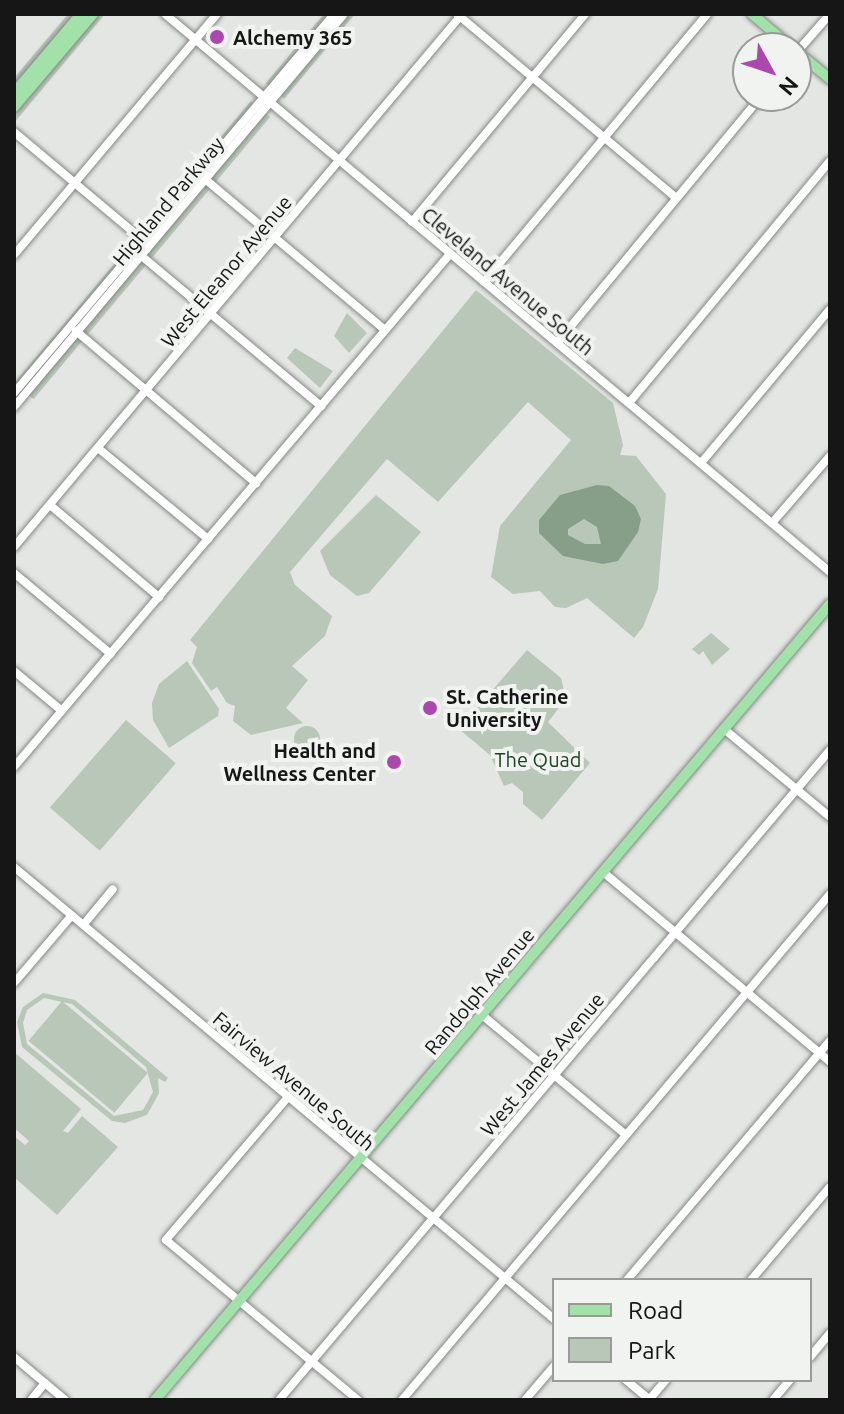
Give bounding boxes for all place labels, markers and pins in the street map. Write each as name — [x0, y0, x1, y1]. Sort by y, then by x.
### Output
place label: Alchemy 365 — [233, 25, 353, 49]
marker: Alchemy 365 — [208, 28, 226, 46]
place label: St. Catherine University — [446, 684, 569, 731]
marker: St. Catherine University — [421, 699, 439, 717]
place label: Health and Wellness Center — [223, 738, 376, 785]
marker: Health and Wellness Center — [383, 751, 405, 773]

